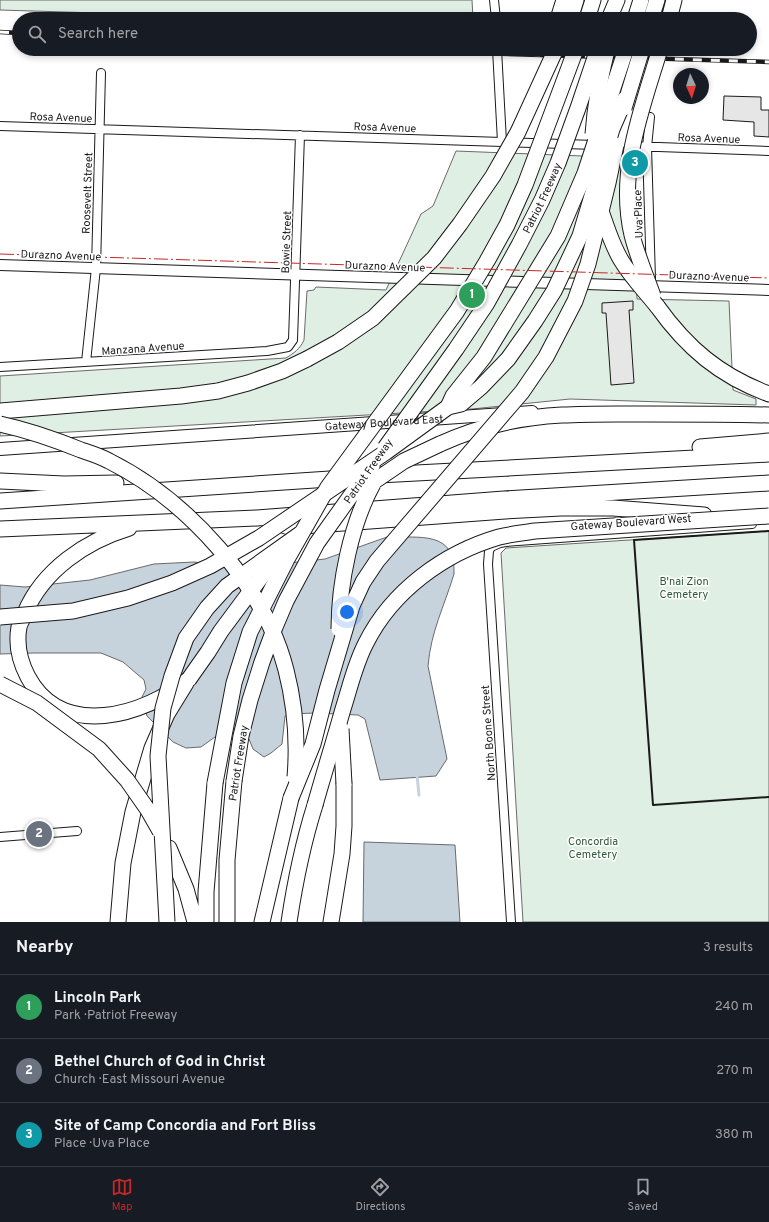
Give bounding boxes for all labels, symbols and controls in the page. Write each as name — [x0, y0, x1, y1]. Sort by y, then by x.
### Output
search box — [12, 12, 757, 56]
icon: search — [26, 23, 48, 45]
text: Search here — [58, 25, 138, 44]
north arrow — [673, 68, 709, 104]
street label: Rosa Avenue — [29, 110, 93, 126]
street label: Rosa Avenue — [353, 120, 417, 136]
street label: Rosa Avenue — [677, 131, 741, 147]
pin: 3 — [622, 148, 648, 178]
street label: Roosevelt Street — [80, 152, 96, 234]
street label: Patriot Freeway — [520, 161, 565, 236]
street label: Uva Place — [631, 189, 647, 239]
street label: Bowie Street — [279, 210, 295, 274]
street label: Durazno Avenue — [20, 248, 102, 264]
street label: Durazno Avenue — [344, 259, 426, 275]
street label: Durazno Avenue — [668, 269, 750, 285]
pin: 1 — [459, 280, 485, 310]
street label: Manzana Avenue — [101, 339, 185, 359]
street label: Gateway Boulevard East — [324, 412, 444, 434]
street label: Patriot Freeway — [341, 436, 397, 507]
street label: Gateway Boulevard West — [570, 512, 692, 534]
park label: B'nai Zion Cemetery — [659, 575, 709, 602]
your location — [337, 602, 357, 622]
street label: North Boone Street — [479, 685, 499, 781]
street label: Patriot Freeway — [226, 724, 252, 802]
pin: 2 — [26, 819, 52, 849]
park label: Concordia Cemetery — [568, 835, 618, 862]
text: Nearby — [16, 937, 73, 959]
text: 3 results — [703, 940, 753, 956]
text: Lincoln Park — [54, 989, 142, 1008]
text: 1 — [26, 999, 32, 1015]
text: 240 m — [715, 999, 753, 1015]
text: Park · Patriot Freeway — [54, 1008, 177, 1024]
text: Bethel Church of God in Christ — [54, 1053, 265, 1072]
text: 2 — [25, 1063, 33, 1079]
text: 270 m — [716, 1063, 753, 1079]
text: Church · East Missouri Avenue — [54, 1072, 225, 1088]
text: Site of Camp Concordia and Fort Bliss — [54, 1117, 316, 1136]
text: 3 — [25, 1127, 33, 1143]
text: 380 m — [715, 1127, 753, 1143]
text: Place · Uva Place — [54, 1136, 150, 1152]
tab: Map — [111, 1176, 133, 1214]
tab: Directions — [355, 1176, 405, 1214]
tab: Saved — [628, 1176, 658, 1214]

